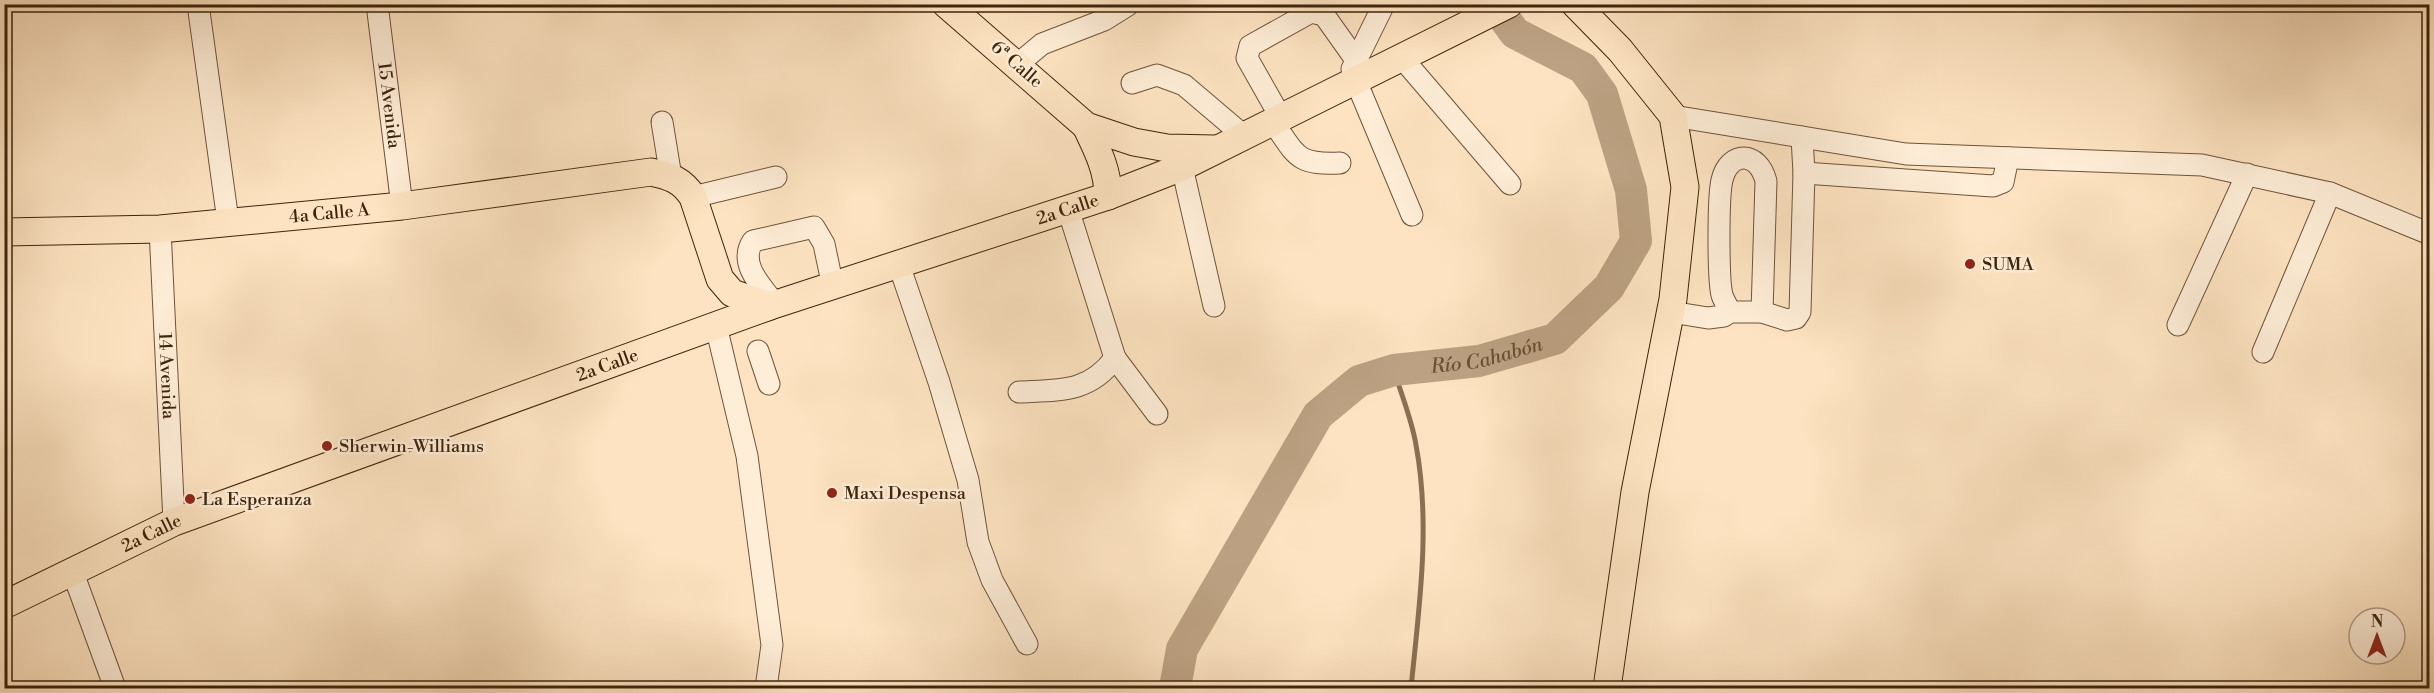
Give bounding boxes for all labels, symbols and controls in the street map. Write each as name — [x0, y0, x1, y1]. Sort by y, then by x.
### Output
street label: 6ª Calle — [986, 35, 1048, 93]
street label: 15 Avenida — [372, 61, 406, 151]
street label: 2a Calle — [1034, 189, 1102, 231]
street label: 4a Calle A — [288, 198, 371, 229]
place label: SUMA — [1982, 253, 2035, 276]
marker: SUMA — [1963, 257, 1977, 271]
street label: 14 Avenida — [153, 332, 180, 421]
water label: Río Cahabón — [1428, 332, 1546, 380]
street label: 2a Calle — [573, 344, 642, 387]
place label: Sherwin-Williams — [339, 435, 484, 458]
marker: Sherwin-Williams — [320, 439, 334, 453]
place label: Maxi Despensa — [844, 482, 967, 505]
marker: Maxi Despensa — [825, 486, 839, 500]
place label: La Esperanza — [202, 488, 313, 511]
marker: La Esperanza — [183, 492, 197, 506]
street label: 2a Calle — [118, 509, 185, 558]
north arrow — [2347, 606, 2407, 666]
text: N — [2371, 612, 2384, 632]

